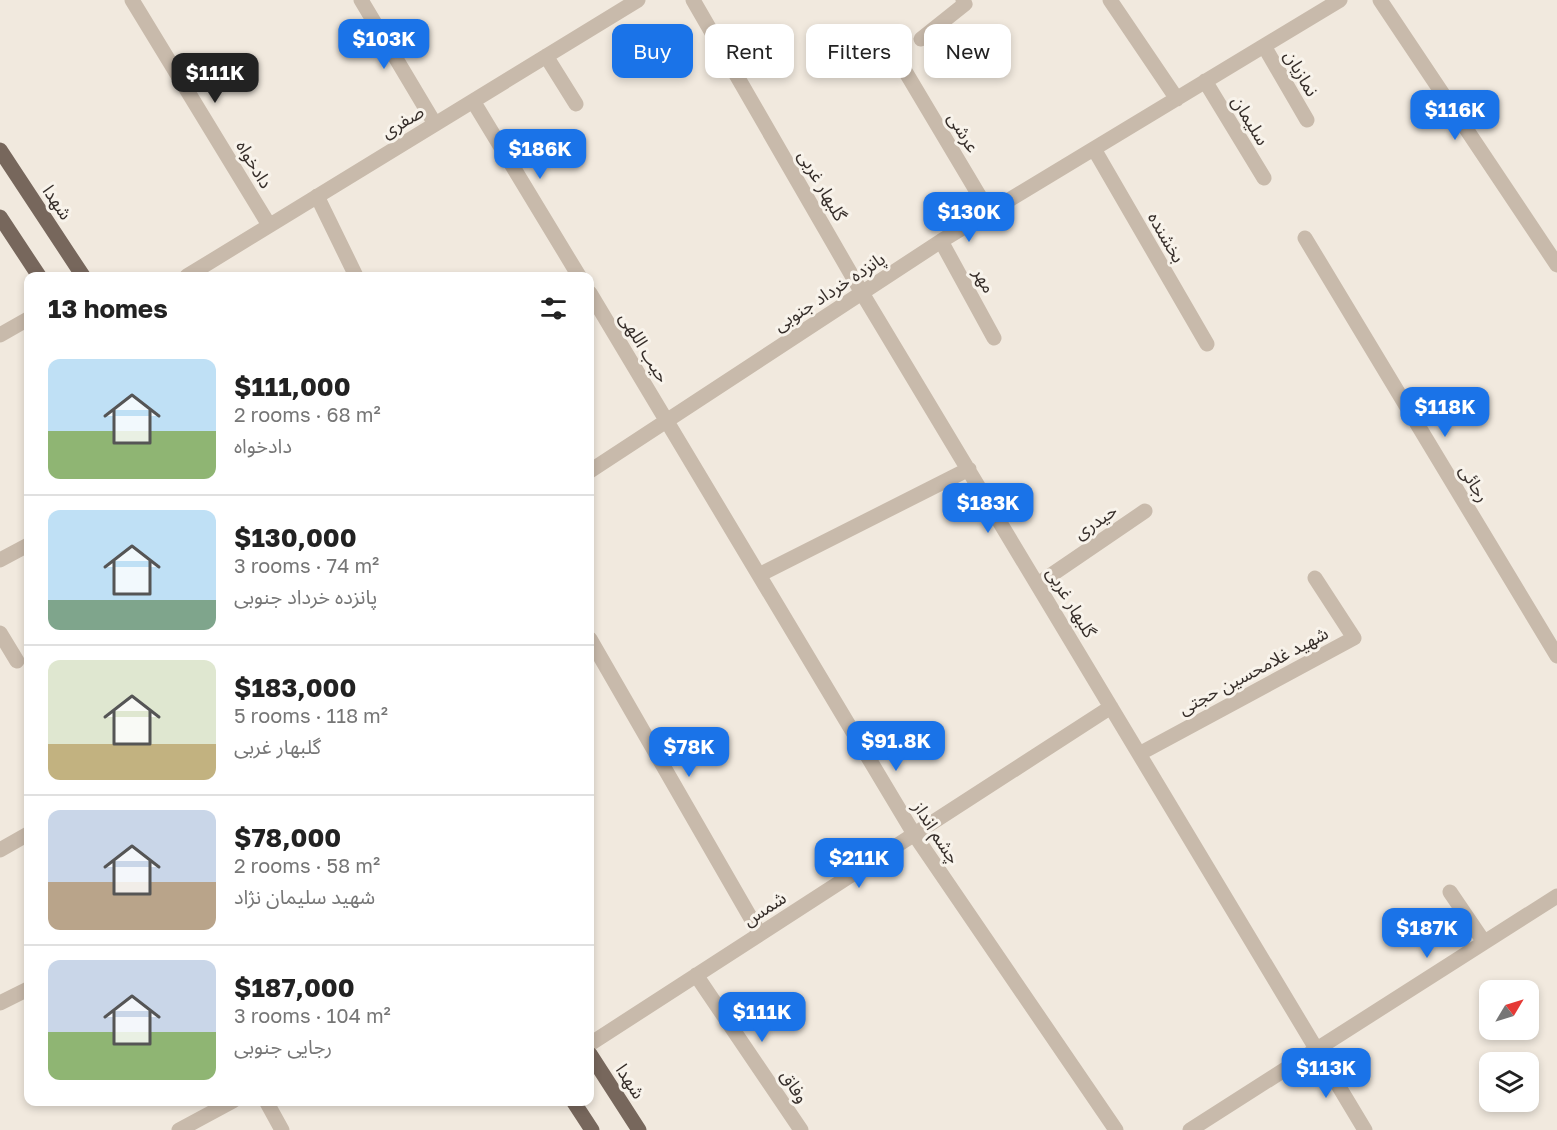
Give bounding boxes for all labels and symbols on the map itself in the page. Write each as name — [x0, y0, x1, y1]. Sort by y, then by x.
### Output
pin: $103K — [342, 19, 426, 70]
street label: نمازیان — [1279, 46, 1324, 100]
pin: $111K — [173, 53, 257, 104]
pin: $116K — [1413, 90, 1497, 141]
street label: سلیمان — [1227, 91, 1274, 149]
street label: صفری — [377, 100, 428, 143]
street label: عرشی — [943, 108, 985, 157]
pin: $186K — [498, 129, 582, 180]
street label: دادخواه — [231, 136, 278, 193]
street label: گلبهار غربی — [793, 146, 852, 225]
street label: شهدا — [39, 180, 77, 224]
pin: $130K — [927, 192, 1011, 243]
street label: بخشنده — [1144, 208, 1190, 266]
street label: پانزده خرداد جنوبی — [769, 247, 890, 336]
street label: مهر — [968, 263, 1001, 297]
street label: حیب اللهی — [615, 308, 675, 387]
pin: $118K — [1403, 387, 1487, 438]
street label: رجائی — [1454, 460, 1495, 506]
pin: $183K — [946, 483, 1030, 534]
street label: حیدری — [1069, 499, 1121, 544]
street label: گلبهار غربی — [1042, 563, 1102, 642]
street label: شهید غلامحسین حجتی — [1174, 621, 1332, 720]
pin: $91.8K — [847, 721, 945, 772]
pin: $78K — [653, 727, 725, 778]
street label: چشم انداز — [906, 796, 965, 869]
pin: $211K — [817, 838, 901, 889]
street label: شمس — [738, 886, 790, 931]
pin: $187K — [1385, 908, 1469, 959]
north arrow — [1479, 980, 1539, 1040]
pin: $111K — [720, 992, 804, 1043]
pin: $113K — [1284, 1048, 1368, 1099]
street label: شهدا — [612, 1059, 650, 1103]
street label: وفاق — [776, 1065, 814, 1107]

